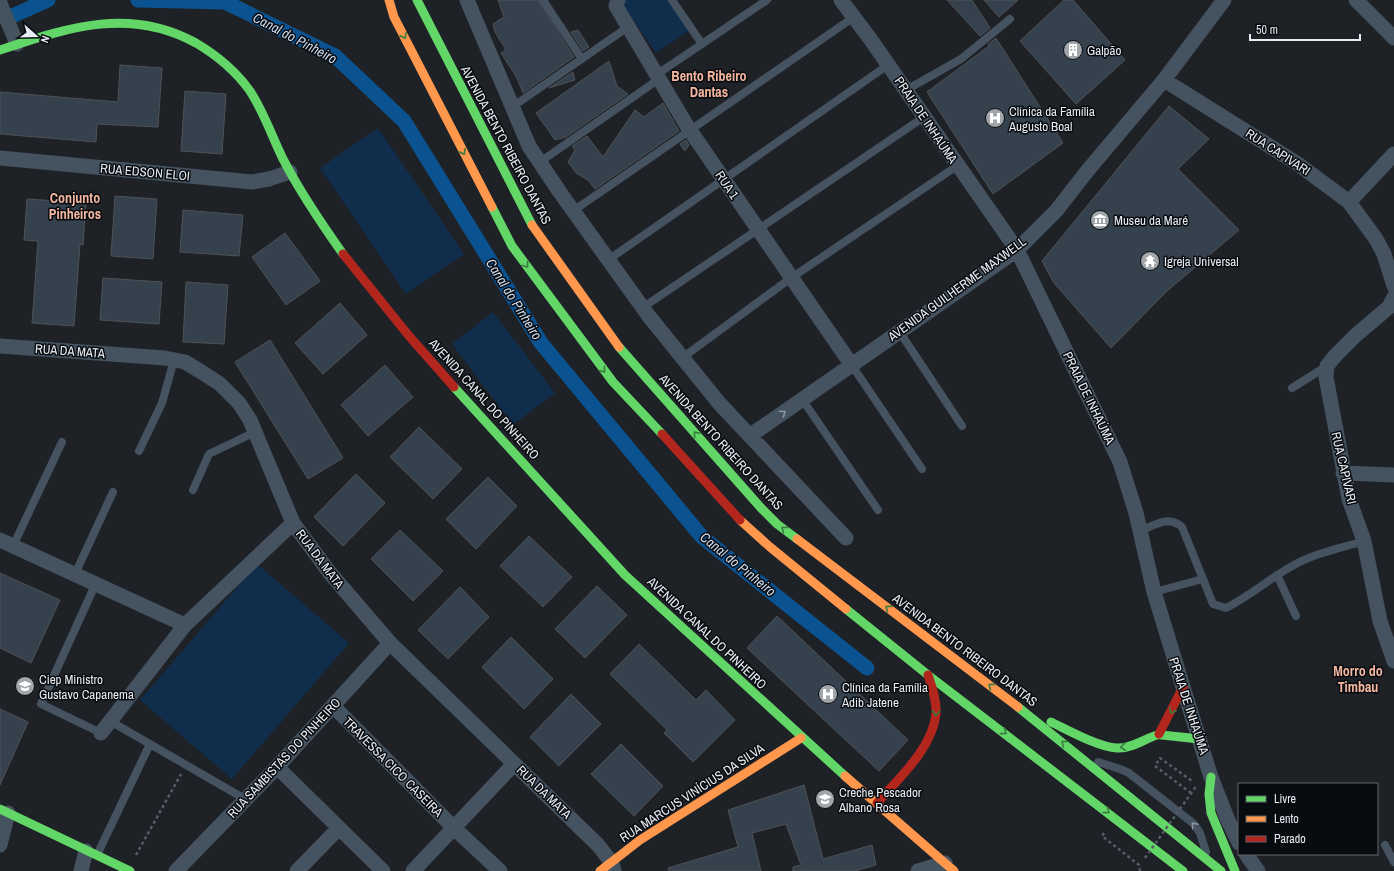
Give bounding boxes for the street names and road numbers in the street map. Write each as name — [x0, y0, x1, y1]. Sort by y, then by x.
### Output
street label: AVENIDA BENTO RIBEIRO DANTAS — [456, 62, 555, 227]
street label: PRAIA DE INHAÚMA — [891, 73, 962, 167]
street label: RUA CAPIVARI — [1242, 125, 1314, 179]
street label: RUA EDSON ELOI — [99, 160, 191, 184]
street label: RUA 1 — [711, 167, 743, 203]
street label: AVENIDA GUILHERME MAXWELL — [884, 233, 1030, 346]
street label: AVENIDA CANAL DO PINHEIRO — [424, 334, 543, 463]
street label: RUA DA MATA — [34, 340, 106, 362]
street label: PRAIA DE INHAÚMA — [1059, 349, 1119, 448]
street label: AVENIDA BENTO RIBEIRO DANTAS — [655, 370, 787, 514]
street label: RUA CAPIVARI — [1327, 430, 1361, 506]
street label: RUA DA MATA — [292, 526, 348, 593]
street label: AVENIDA CANAL DO PINHEIRO — [643, 573, 770, 693]
street label: AVENIDA BENTO RIBEIRO DANTAS — [888, 589, 1041, 710]
street label: PRAIA DE INHAÚMA — [1165, 655, 1213, 758]
street label: RUA SAMBISTAS DO PINHEIRO — [224, 694, 344, 822]
street label: TRAVESSA CICO CASEIRA — [339, 713, 447, 821]
street label: RUA MARCUS VINÍCIUS DA SILVA — [616, 739, 768, 846]
street label: RUA DA MATA — [513, 762, 576, 823]

